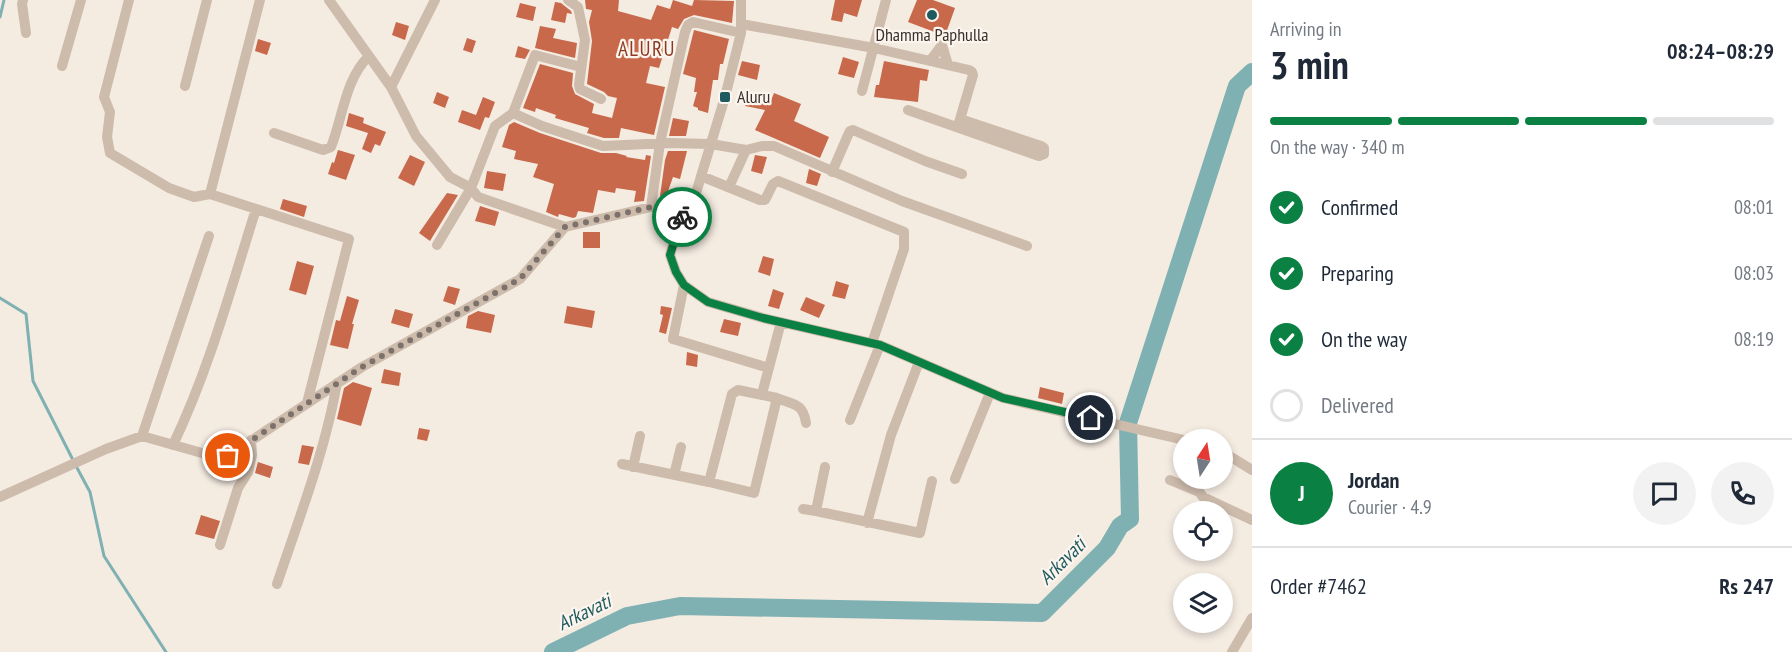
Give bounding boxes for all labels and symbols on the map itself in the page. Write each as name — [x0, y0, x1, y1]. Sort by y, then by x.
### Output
marker: Dhamma Paphulla — [925, 8, 939, 22]
place label: Dhamma Paphulla — [875, 23, 989, 46]
district label: ALURU — [618, 35, 676, 62]
place label: Aluru — [737, 85, 770, 108]
marker: Aluru — [718, 90, 732, 104]
courier — [652, 187, 712, 247]
pin — [1065, 392, 1116, 443]
north arrow — [1173, 429, 1233, 489]
pin — [202, 430, 253, 481]
water label: Arkavati — [1033, 530, 1093, 590]
water label: Arkavati — [553, 587, 617, 636]

